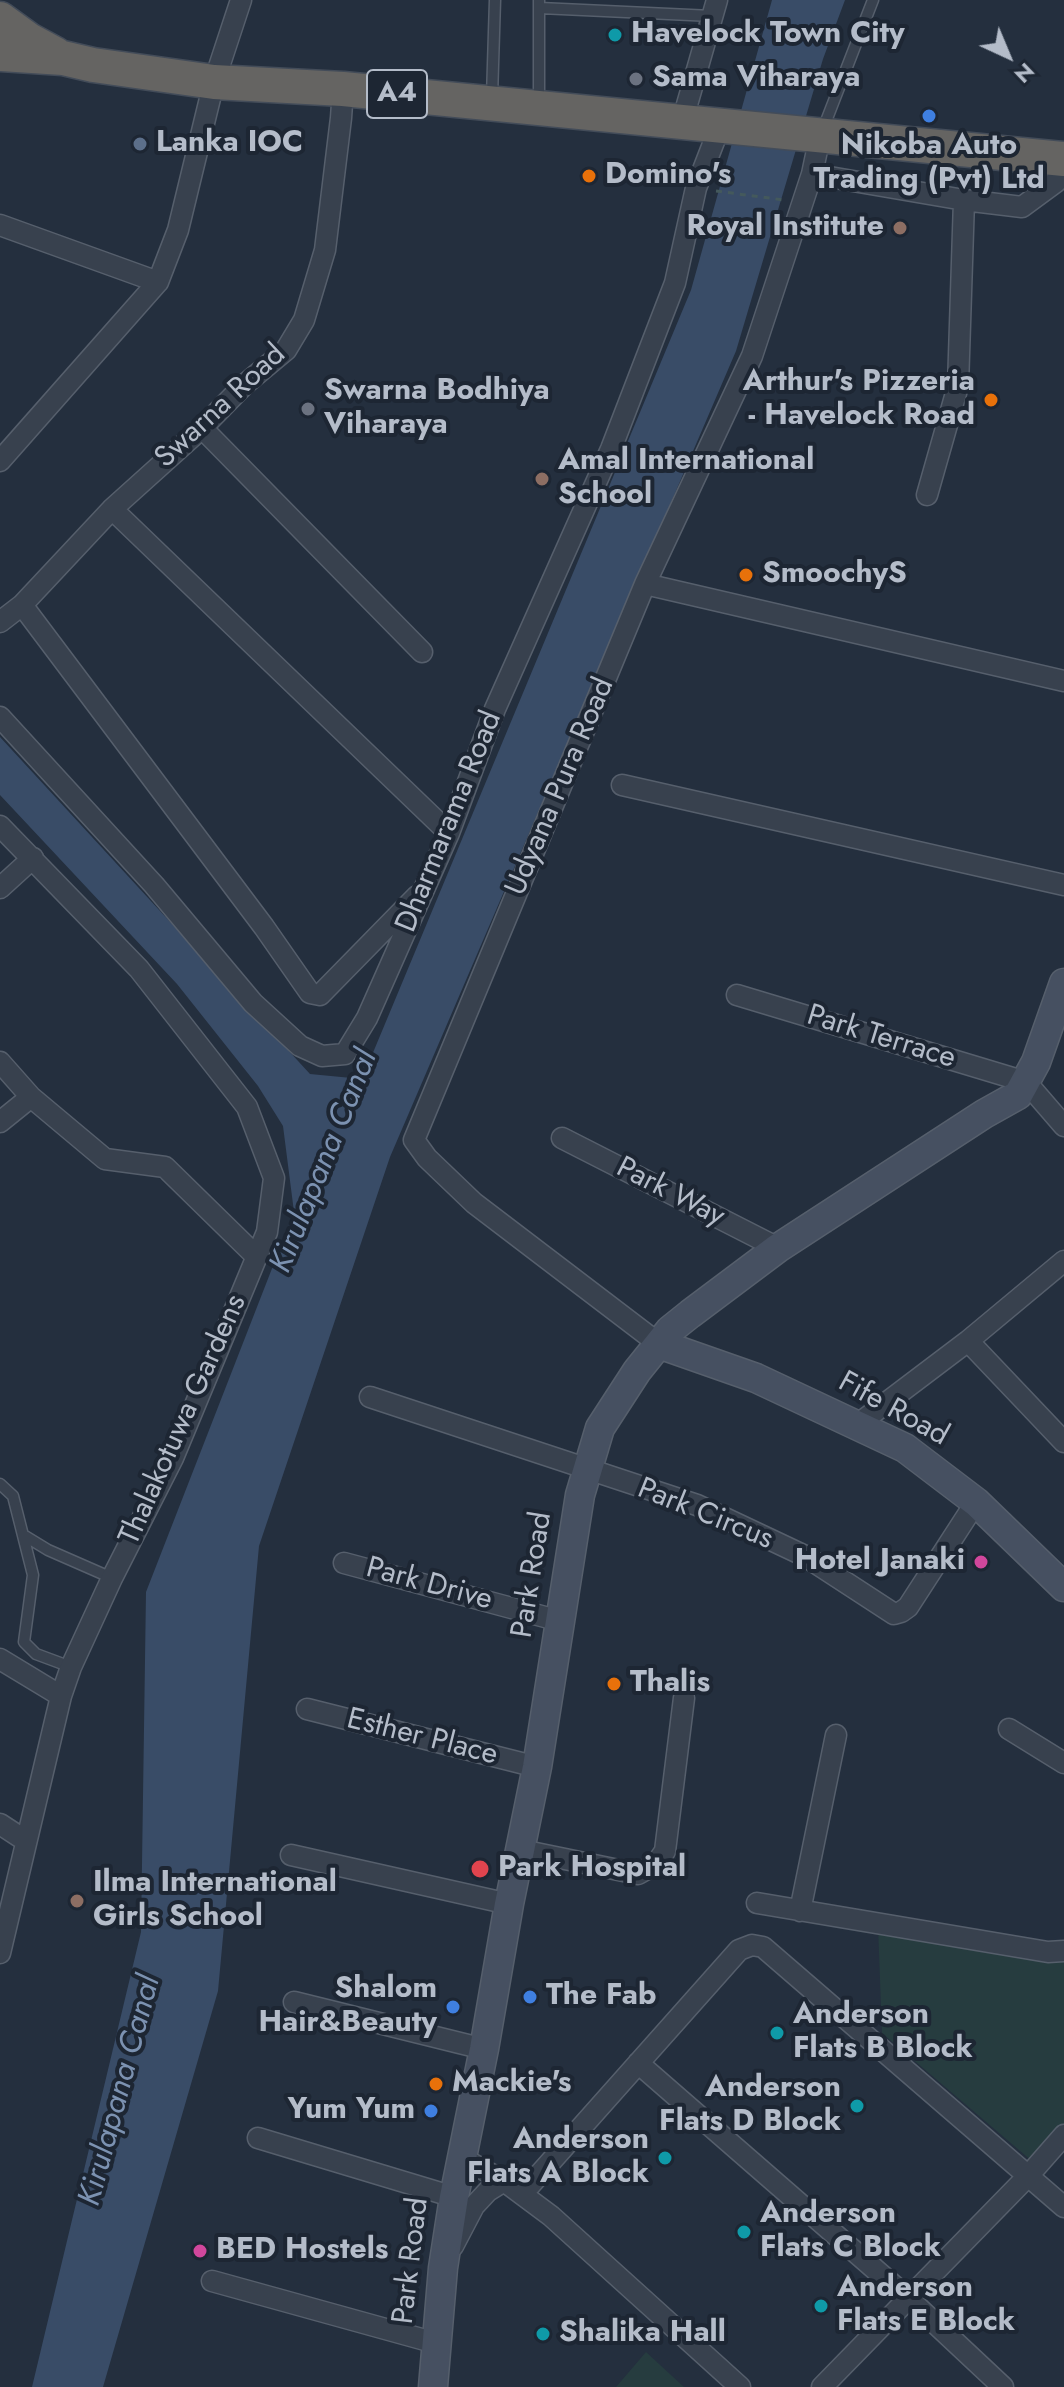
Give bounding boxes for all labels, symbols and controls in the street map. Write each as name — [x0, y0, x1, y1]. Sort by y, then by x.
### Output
north arrow — [968, 16, 1048, 96]
place label: Havelock Town City — [631, 17, 905, 53]
marker: Havelock Town City — [606, 26, 624, 44]
text: N — [1007, 56, 1042, 91]
place label: Sama Viharaya — [652, 61, 860, 97]
road number: A4 — [367, 70, 427, 118]
marker: Sama Viharaya — [627, 70, 645, 88]
marker: Nikoba Auto Trading (Pvt) Ltd — [920, 107, 938, 125]
place label: Lanka IOC — [156, 126, 303, 162]
place label: Nikoba Auto Trading (Pvt) Ltd — [813, 129, 1045, 200]
marker: Lanka IOC — [131, 135, 149, 153]
place label: Domino's — [605, 158, 732, 194]
marker: Domino's — [580, 167, 598, 185]
place label: Royal Institute — [687, 210, 884, 246]
marker: Royal Institute — [891, 219, 909, 237]
street label: Swarna Road — [148, 337, 294, 477]
place label: Arthur's Pizzeria - Havelock Road — [743, 365, 975, 436]
place label: Swarna Bodhiya Viharaya — [324, 374, 550, 444]
marker: Arthur's Pizzeria - Havelock Road — [982, 391, 1000, 409]
marker: Swarna Bodhiya Viharaya — [299, 400, 317, 418]
place label: Amal International School — [558, 444, 814, 514]
marker: Amal International School — [533, 470, 551, 488]
place label: SmoochyS — [762, 557, 907, 593]
marker: SmoochyS — [737, 566, 755, 584]
street label: Udyana Pura Road — [499, 673, 623, 901]
street label: Dharmarama Road — [389, 706, 511, 938]
street label: Park Terrace — [802, 998, 960, 1078]
water label: Kirulapana Canal — [263, 1045, 387, 1279]
street label: Park Way — [610, 1150, 730, 1236]
street label: Thalakotuwa Gardens — [113, 1289, 255, 1551]
street label: Fife Road — [832, 1365, 954, 1455]
street label: Park Circus — [632, 1472, 778, 1558]
street label: Park Road — [505, 1509, 561, 1641]
place label: Hotel Janaki — [795, 1544, 965, 1580]
street label: Park Drive — [362, 1551, 496, 1619]
marker: Hotel Janaki — [972, 1553, 990, 1571]
place label: Thalis — [630, 1666, 710, 1702]
marker: Thalis — [605, 1675, 623, 1693]
street label: Esther Place — [343, 1702, 501, 1774]
place label: Park Hospital — [498, 1851, 686, 1887]
marker: Park Hospital — [469, 1858, 491, 1880]
place label: Ilma International Girls School — [93, 1866, 337, 1936]
marker: Ilma International Girls School — [68, 1892, 86, 1910]
water label: Kirulapana Canal — [72, 1972, 170, 2210]
place label: Shalom Hair&Beauty — [258, 1972, 437, 2042]
place label: The Fab — [546, 1979, 656, 2015]
marker: The Fab — [521, 1988, 539, 2006]
marker: Shalom Hair&Beauty — [444, 1998, 462, 2016]
place label: Anderson Flats B Block — [793, 1998, 973, 2068]
marker: Anderson Flats B Block — [768, 2024, 786, 2042]
place label: Mackie's — [452, 2066, 571, 2102]
place label: Anderson Flats D Block — [659, 2071, 841, 2142]
marker: Mackie's — [427, 2075, 445, 2093]
place label: Yum Yum — [288, 2093, 415, 2129]
marker: Anderson Flats D Block — [848, 2097, 866, 2115]
marker: Yum Yum — [422, 2102, 440, 2120]
place label: Anderson Flats A Block — [467, 2123, 649, 2194]
marker: Anderson Flats A Block — [656, 2149, 674, 2167]
street label: Park Road — [386, 2196, 438, 2326]
place label: Anderson Flats C Block — [760, 2197, 941, 2268]
marker: Anderson Flats C Block — [735, 2223, 753, 2241]
place label: BED Hostels — [216, 2233, 388, 2269]
marker: BED Hostels — [191, 2242, 209, 2260]
place label: Anderson Flats E Block — [837, 2271, 1015, 2342]
marker: Anderson Flats E Block — [812, 2297, 830, 2315]
place label: Shalika Hall — [559, 2316, 726, 2352]
marker: Shalika Hall — [534, 2325, 552, 2343]

